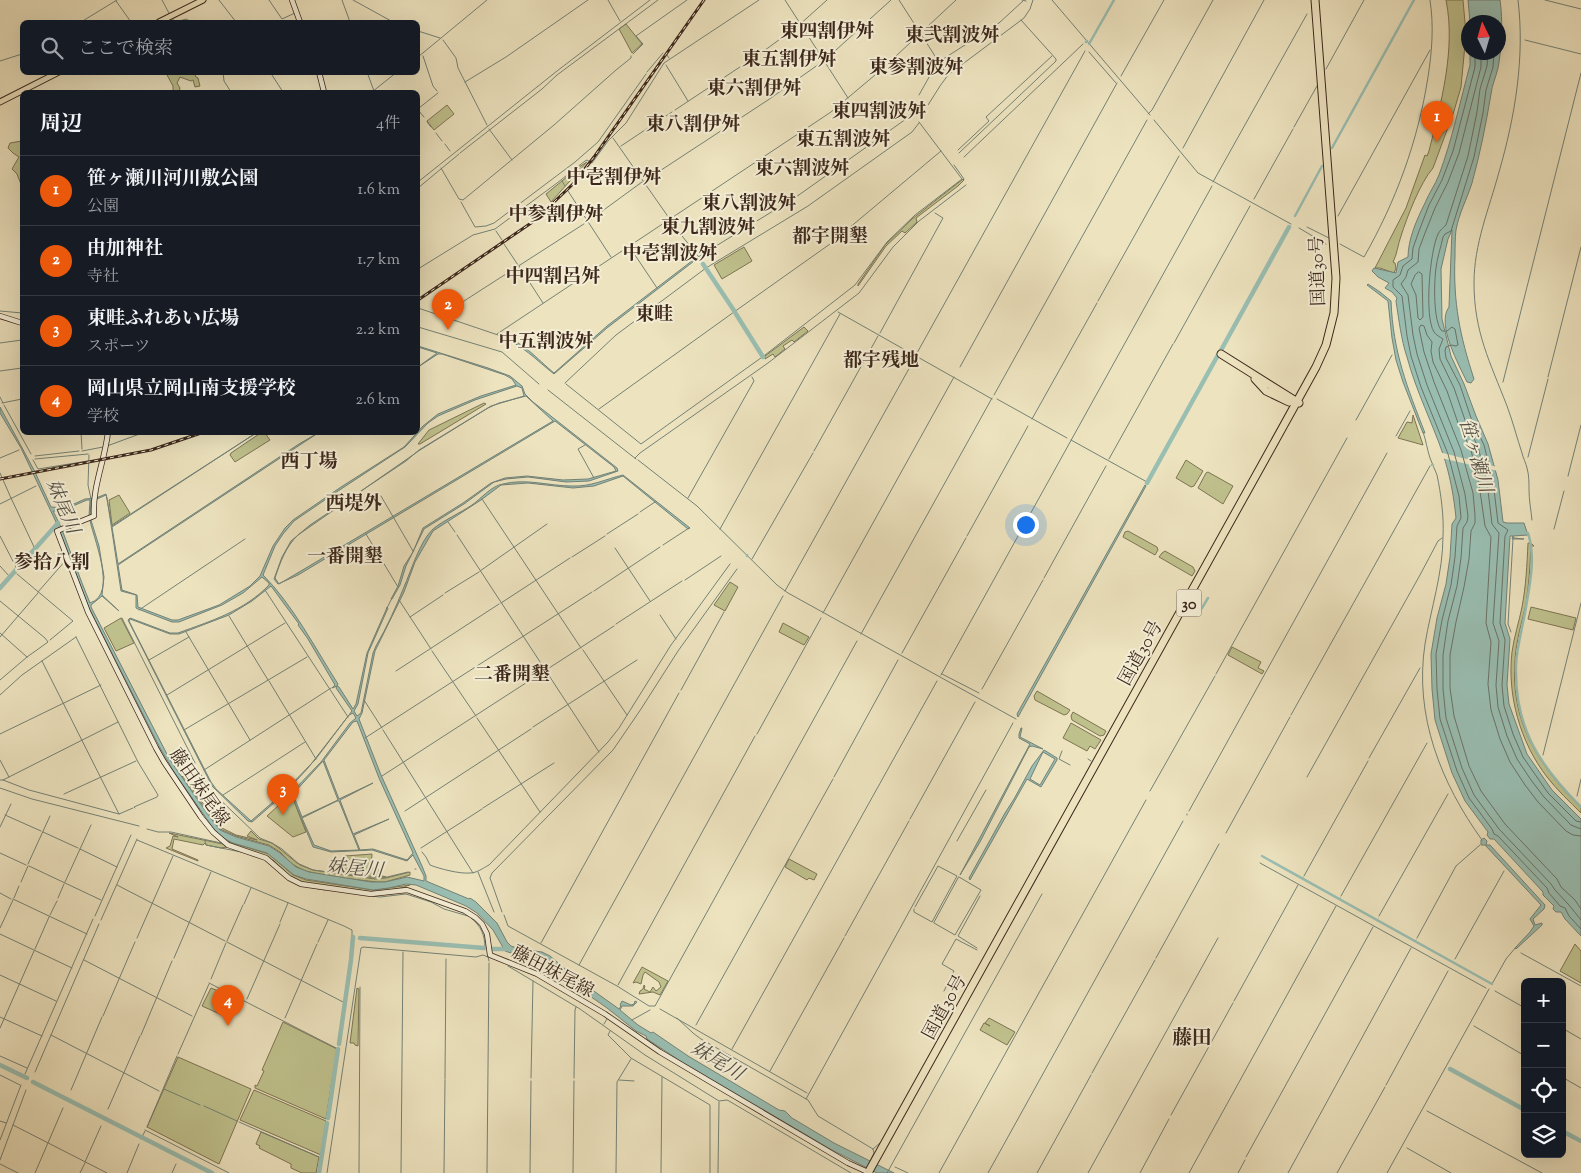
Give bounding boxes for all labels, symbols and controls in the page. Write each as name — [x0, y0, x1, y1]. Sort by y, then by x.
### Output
north arrow — [1461, 15, 1506, 60]
district label: 東四割伊舛 — [779, 19, 875, 46]
search box — [20, 20, 420, 75]
district label: 東弐割波舛 — [904, 23, 1000, 50]
icon: search — [38, 34, 66, 62]
text: ここで検索 — [78, 36, 173, 63]
district label: 東五割伊舛 — [741, 47, 837, 74]
district label: 東参割波舛 — [868, 55, 964, 82]
district label: 東六割伊舛 — [706, 76, 802, 103]
district label: 東四割波舛 — [831, 99, 927, 126]
pin: 1 — [1421, 101, 1453, 142]
text: 周辺 — [40, 110, 82, 140]
district label: 東八割伊舛 — [645, 112, 741, 139]
text: 4件 — [376, 113, 400, 136]
district label: 東五割波舛 — [795, 127, 891, 154]
district label: 東六割波舛 — [754, 156, 850, 183]
district label: 中壱割伊舛 — [566, 165, 662, 192]
text: 笹ヶ瀬川河川敷公園 — [87, 166, 258, 193]
text: 1 — [53, 179, 59, 202]
text: 1.6 km — [358, 179, 400, 202]
district label: 東八割波舛 — [701, 191, 797, 218]
text: 公園 — [87, 196, 119, 219]
district label: 中参割伊舛 — [508, 202, 604, 229]
district label: 東九割波舛 — [660, 215, 756, 242]
district label: 都宇開墾 — [792, 224, 868, 251]
street label: 国道30号 — [1305, 235, 1333, 307]
text: 由加神社 — [87, 236, 163, 263]
district label: 中壱割波舛 — [622, 241, 718, 268]
text: 2 — [52, 249, 60, 272]
text: 1.7 km — [357, 249, 400, 272]
district label: 中四割呂舛 — [505, 264, 601, 291]
text: 寺社 — [87, 266, 119, 289]
pin: 2 — [432, 289, 464, 330]
district label: 東畦 — [635, 302, 673, 329]
text: 東畦ふれあい広場 — [87, 306, 239, 333]
text: 3 — [53, 319, 59, 342]
text: 2.2 km — [356, 319, 400, 342]
district label: 中五割波舛 — [498, 329, 594, 356]
text: スポーツ — [87, 336, 150, 359]
district label: 都宇残地 — [843, 348, 919, 375]
text: 岡山県立岡山南支援学校 — [87, 376, 296, 403]
text: 4 — [52, 389, 60, 412]
text: 2.6 km — [355, 389, 400, 412]
text: 学校 — [87, 406, 119, 429]
water label: 笹ヶ瀬川 — [1451, 415, 1499, 498]
district label: 西丁場 — [280, 449, 338, 476]
water label: 妹尾川 — [38, 475, 86, 540]
district label: 西堤外 — [325, 491, 383, 518]
your location — [1013, 512, 1039, 538]
district label: 一番開墾 — [307, 544, 383, 571]
district label: 参拾八割 — [14, 550, 90, 577]
road number: 30 — [1176, 590, 1202, 616]
street label: 国道30号 — [1113, 617, 1170, 691]
district label: 二番開墾 — [474, 662, 550, 689]
street label: 藤田妹尾線 — [162, 744, 235, 832]
pin: 3 — [267, 774, 299, 815]
water label: 妹尾川 — [325, 854, 386, 886]
street label: 藤田妹尾線 — [506, 940, 598, 1005]
street label: 国道30号 — [917, 971, 974, 1045]
map controls — [1521, 978, 1566, 1158]
button: + — [1521, 978, 1566, 1023]
pin: 4 — [212, 985, 244, 1026]
button: − — [1521, 1023, 1566, 1068]
district label: 藤田 — [1172, 1025, 1212, 1054]
water label: 妹尾川 — [685, 1036, 750, 1089]
button: locate — [1521, 1068, 1566, 1113]
button: layers — [1521, 1113, 1566, 1158]

